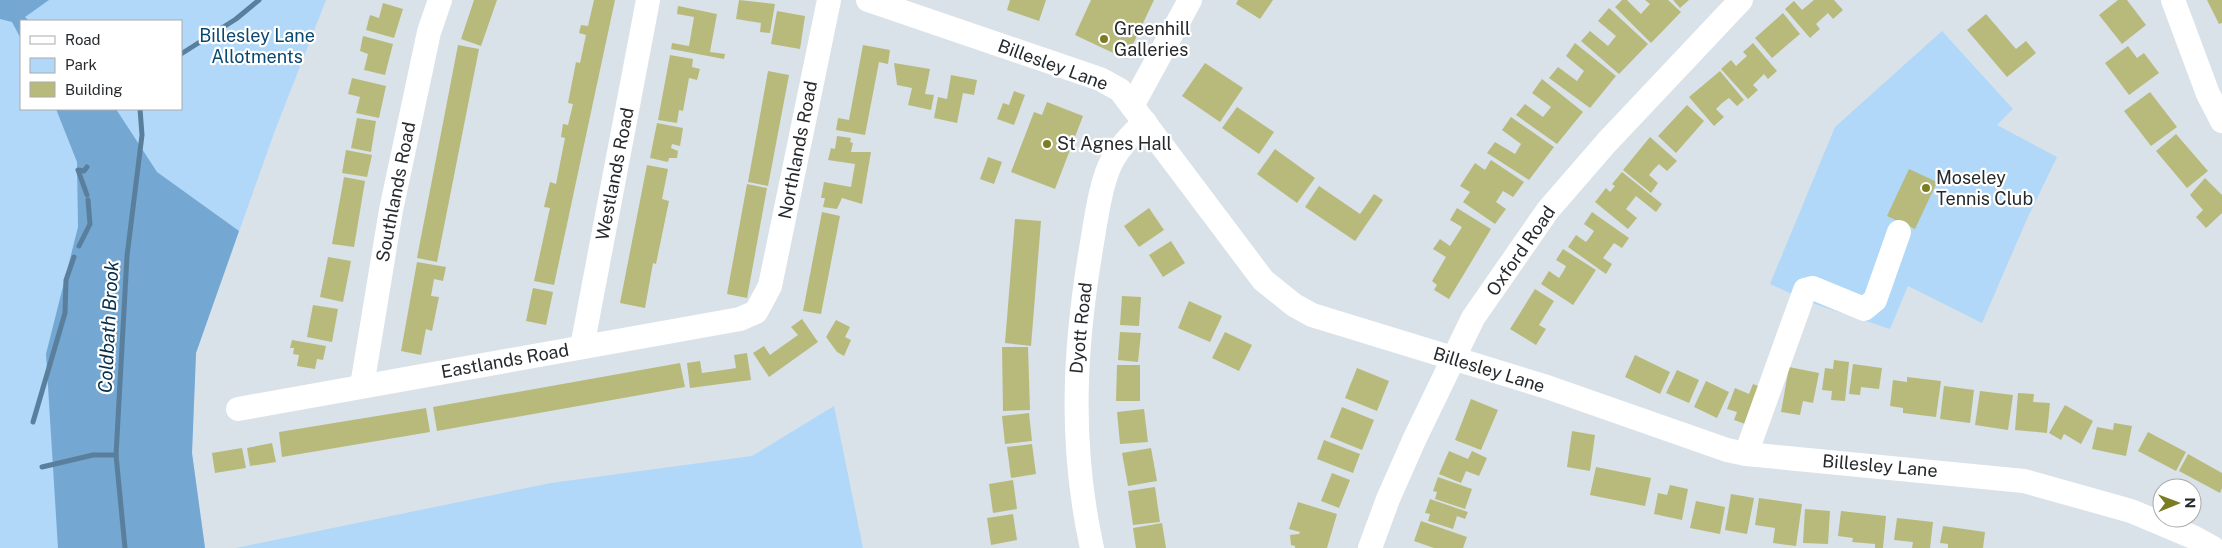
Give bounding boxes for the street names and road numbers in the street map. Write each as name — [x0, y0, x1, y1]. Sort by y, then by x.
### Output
street label: Billesley Lane — [995, 35, 1111, 94]
street label: Northlands Road — [774, 79, 821, 221]
street label: Westlands Road — [591, 106, 638, 242]
street label: Southlands Road — [372, 120, 419, 264]
street label: Oxford Road — [1482, 202, 1559, 300]
street label: Dyott Road — [1065, 281, 1096, 375]
street label: Eastlands Road — [439, 339, 570, 382]
street label: Billesley Lane — [1431, 343, 1548, 396]
street label: Billesley Lane — [1821, 450, 1939, 481]

